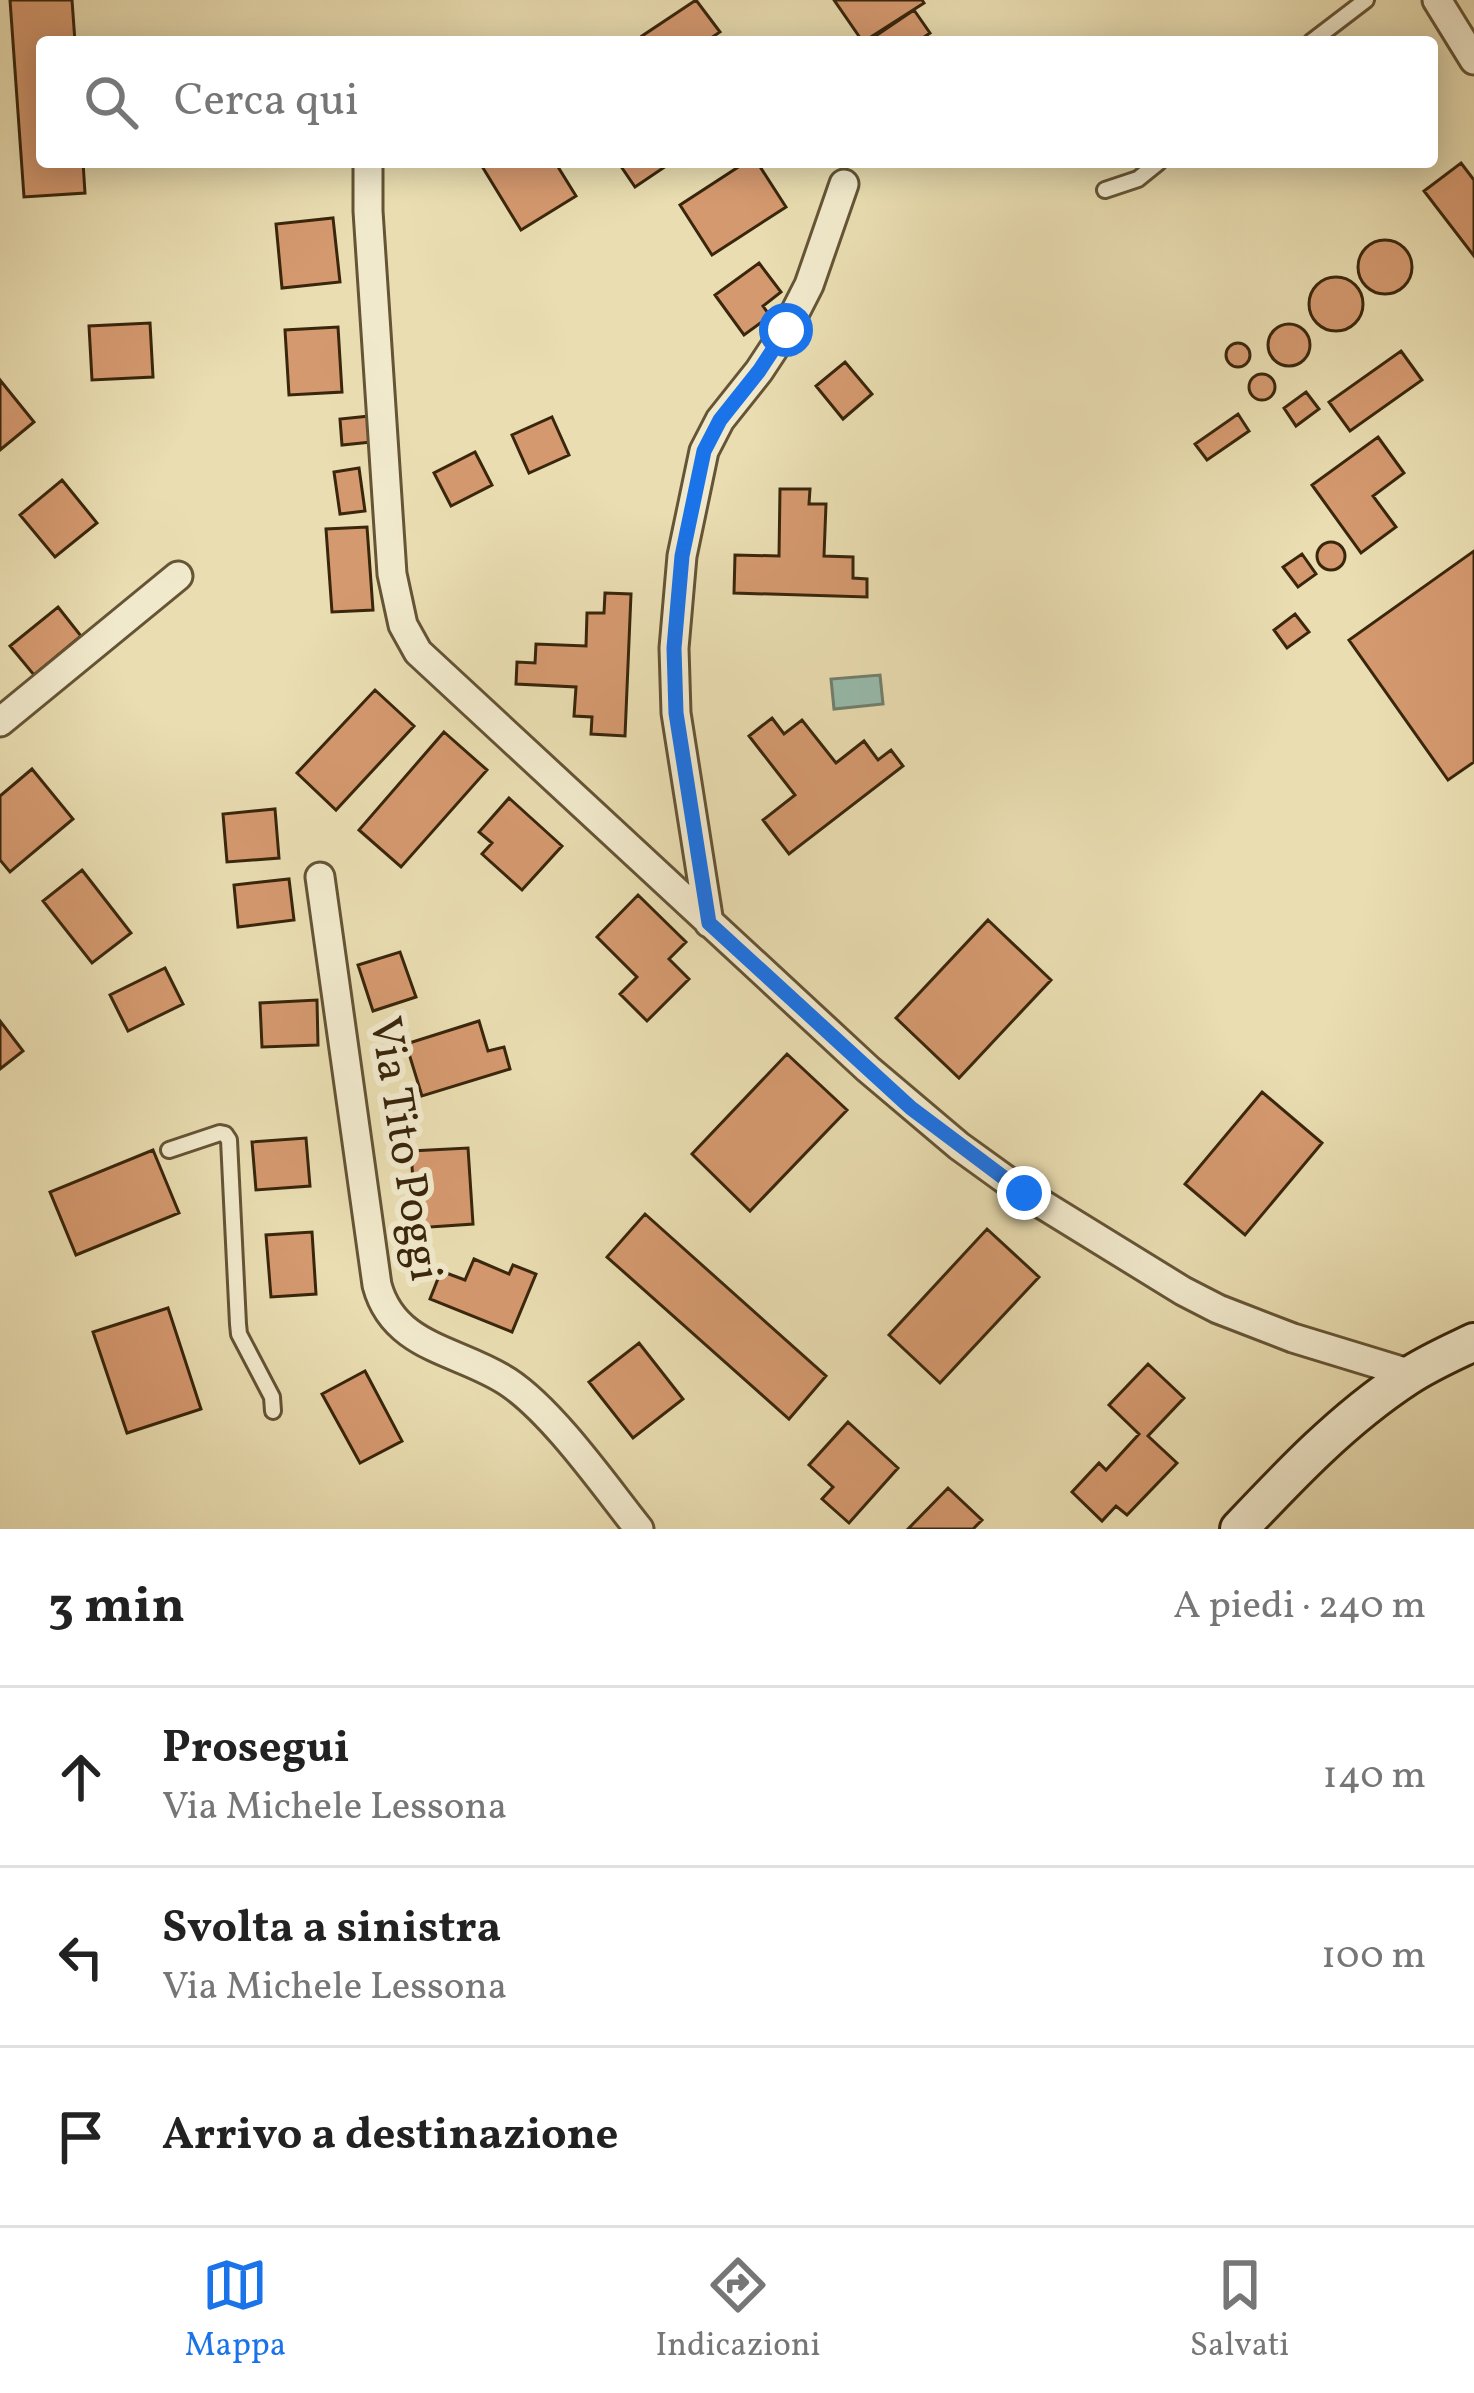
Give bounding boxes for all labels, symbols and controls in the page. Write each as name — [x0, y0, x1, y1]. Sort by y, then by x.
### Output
search box — [36, 36, 1438, 168]
icon: search — [78, 69, 144, 135]
text: Cerca qui — [174, 71, 359, 134]
route start — [759, 303, 813, 357]
street label: Via Tito Poggi — [351, 1012, 455, 1286]
route end — [997, 1166, 1051, 1220]
text: 3 min — [48, 1572, 185, 1643]
text: A piedi · 240 m — [1173, 1580, 1426, 1634]
text: Prosegui — [162, 1718, 350, 1781]
icon: ahead — [48, 1744, 114, 1810]
text: 140 m — [1323, 1750, 1426, 1804]
text: Via Michele Lessona — [162, 1781, 507, 1835]
text: Svolta a sinistra — [162, 1898, 501, 1961]
icon: left — [48, 1924, 114, 1990]
text: 100 m — [1321, 1930, 1426, 1984]
text: Via Michele Lessona — [162, 1961, 507, 2015]
icon: arrive — [48, 2104, 114, 2170]
text: Arrivo a destinazione — [162, 2105, 618, 2168]
tab: Mappa — [185, 2252, 286, 2370]
tab: Indicazioni — [656, 2252, 820, 2370]
tab: Salvati — [1190, 2252, 1289, 2370]

